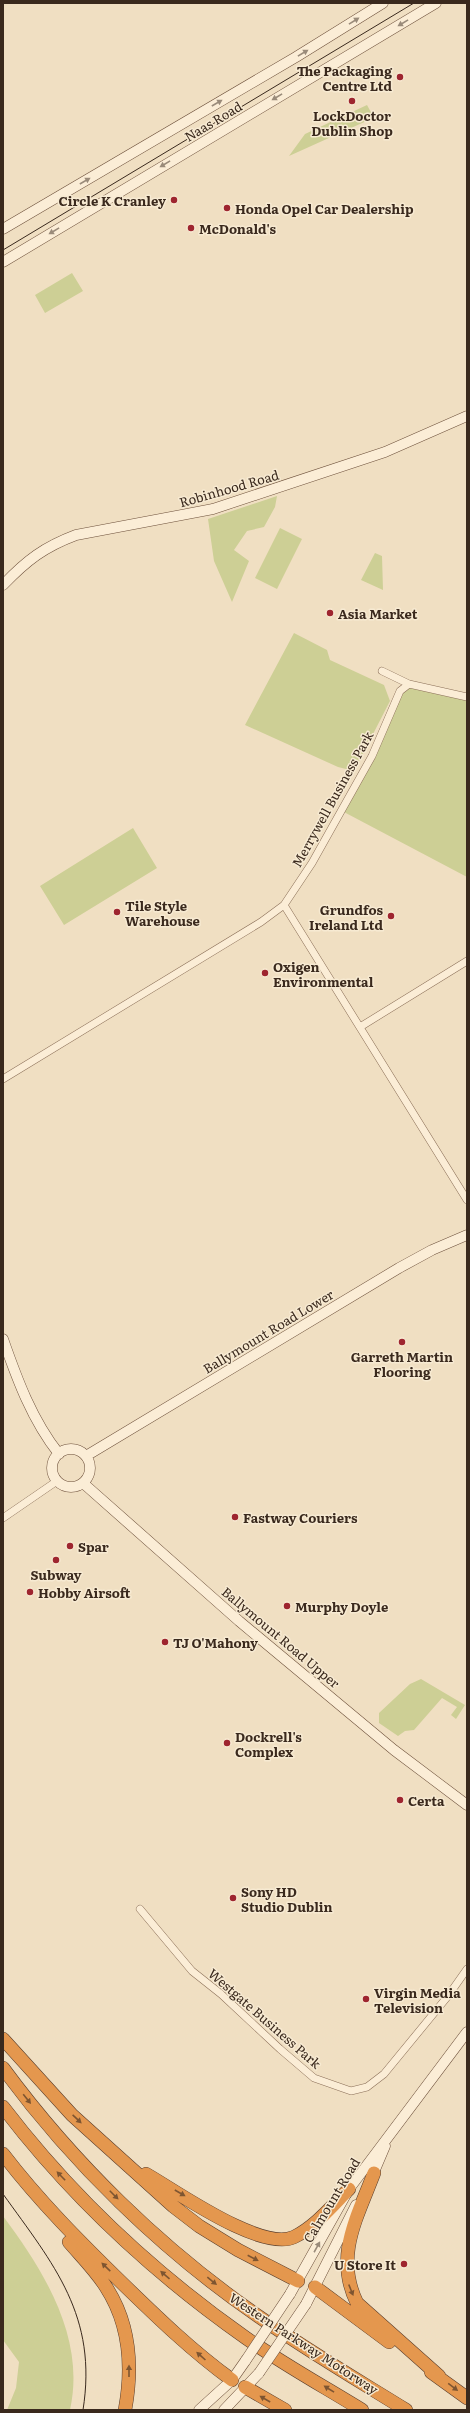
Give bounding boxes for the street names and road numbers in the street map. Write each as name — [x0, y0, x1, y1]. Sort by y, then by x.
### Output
street label: Naas Road — [181, 96, 245, 146]
street label: Robinhood Road — [177, 465, 281, 511]
street label: Merrywell Business Park — [287, 727, 378, 871]
street label: Ballymount Road Lower — [199, 1284, 338, 1378]
street label: Ballymount Road Upper — [218, 1582, 345, 1693]
street label: Westgate Business Park — [204, 1964, 326, 2073]
street label: Calmount Road — [298, 2154, 364, 2246]
street label: Western Parkway Motorway — [226, 2288, 383, 2399]

